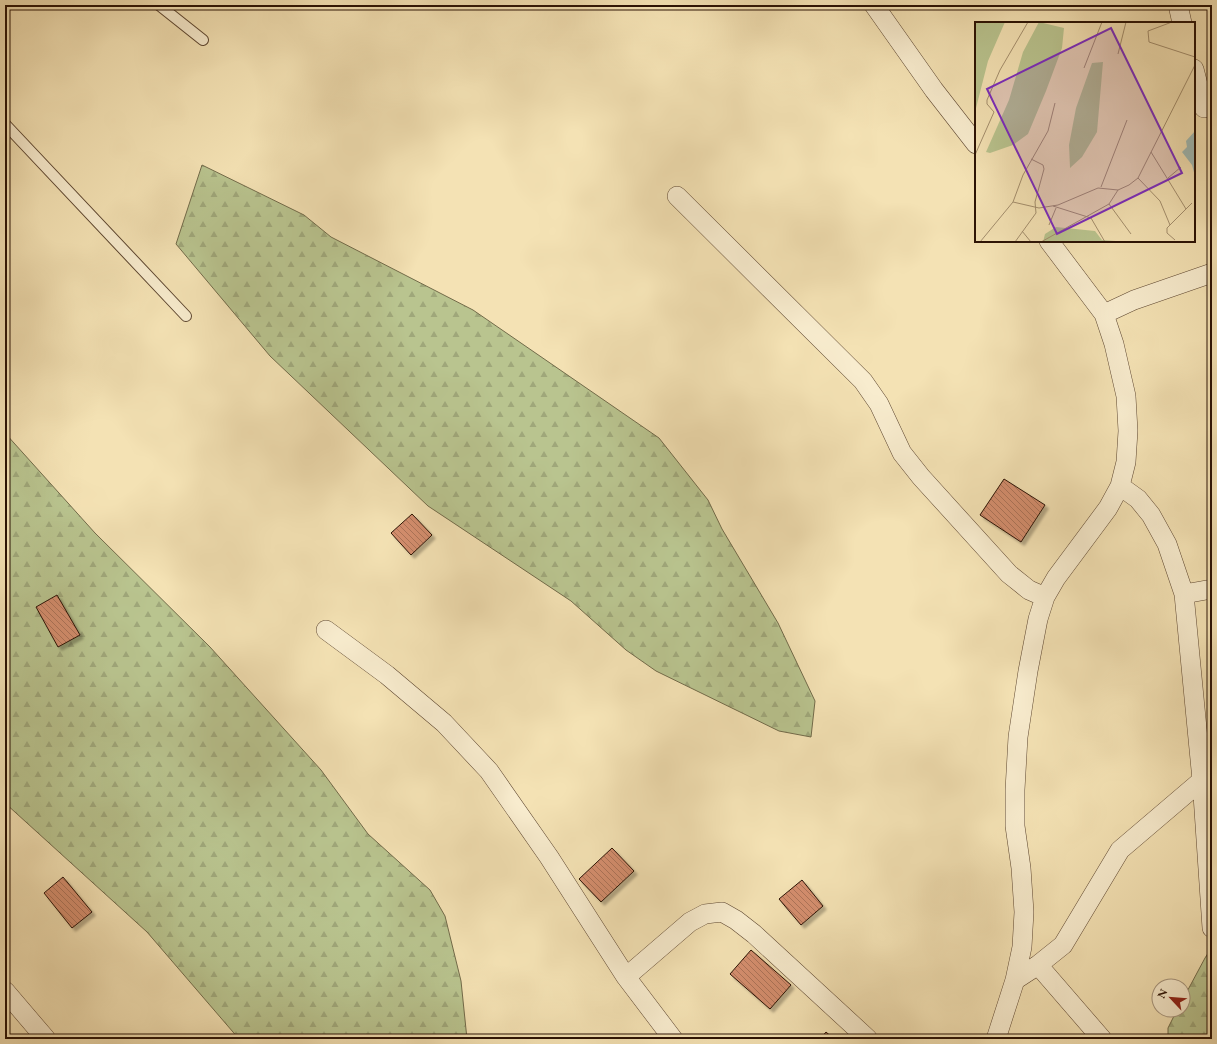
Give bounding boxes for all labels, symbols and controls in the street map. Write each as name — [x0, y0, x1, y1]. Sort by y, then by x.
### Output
inset map — [975, 22, 1195, 242]
north arrow — [1151, 978, 1191, 1018]
text: N — [1154, 986, 1170, 1001]

